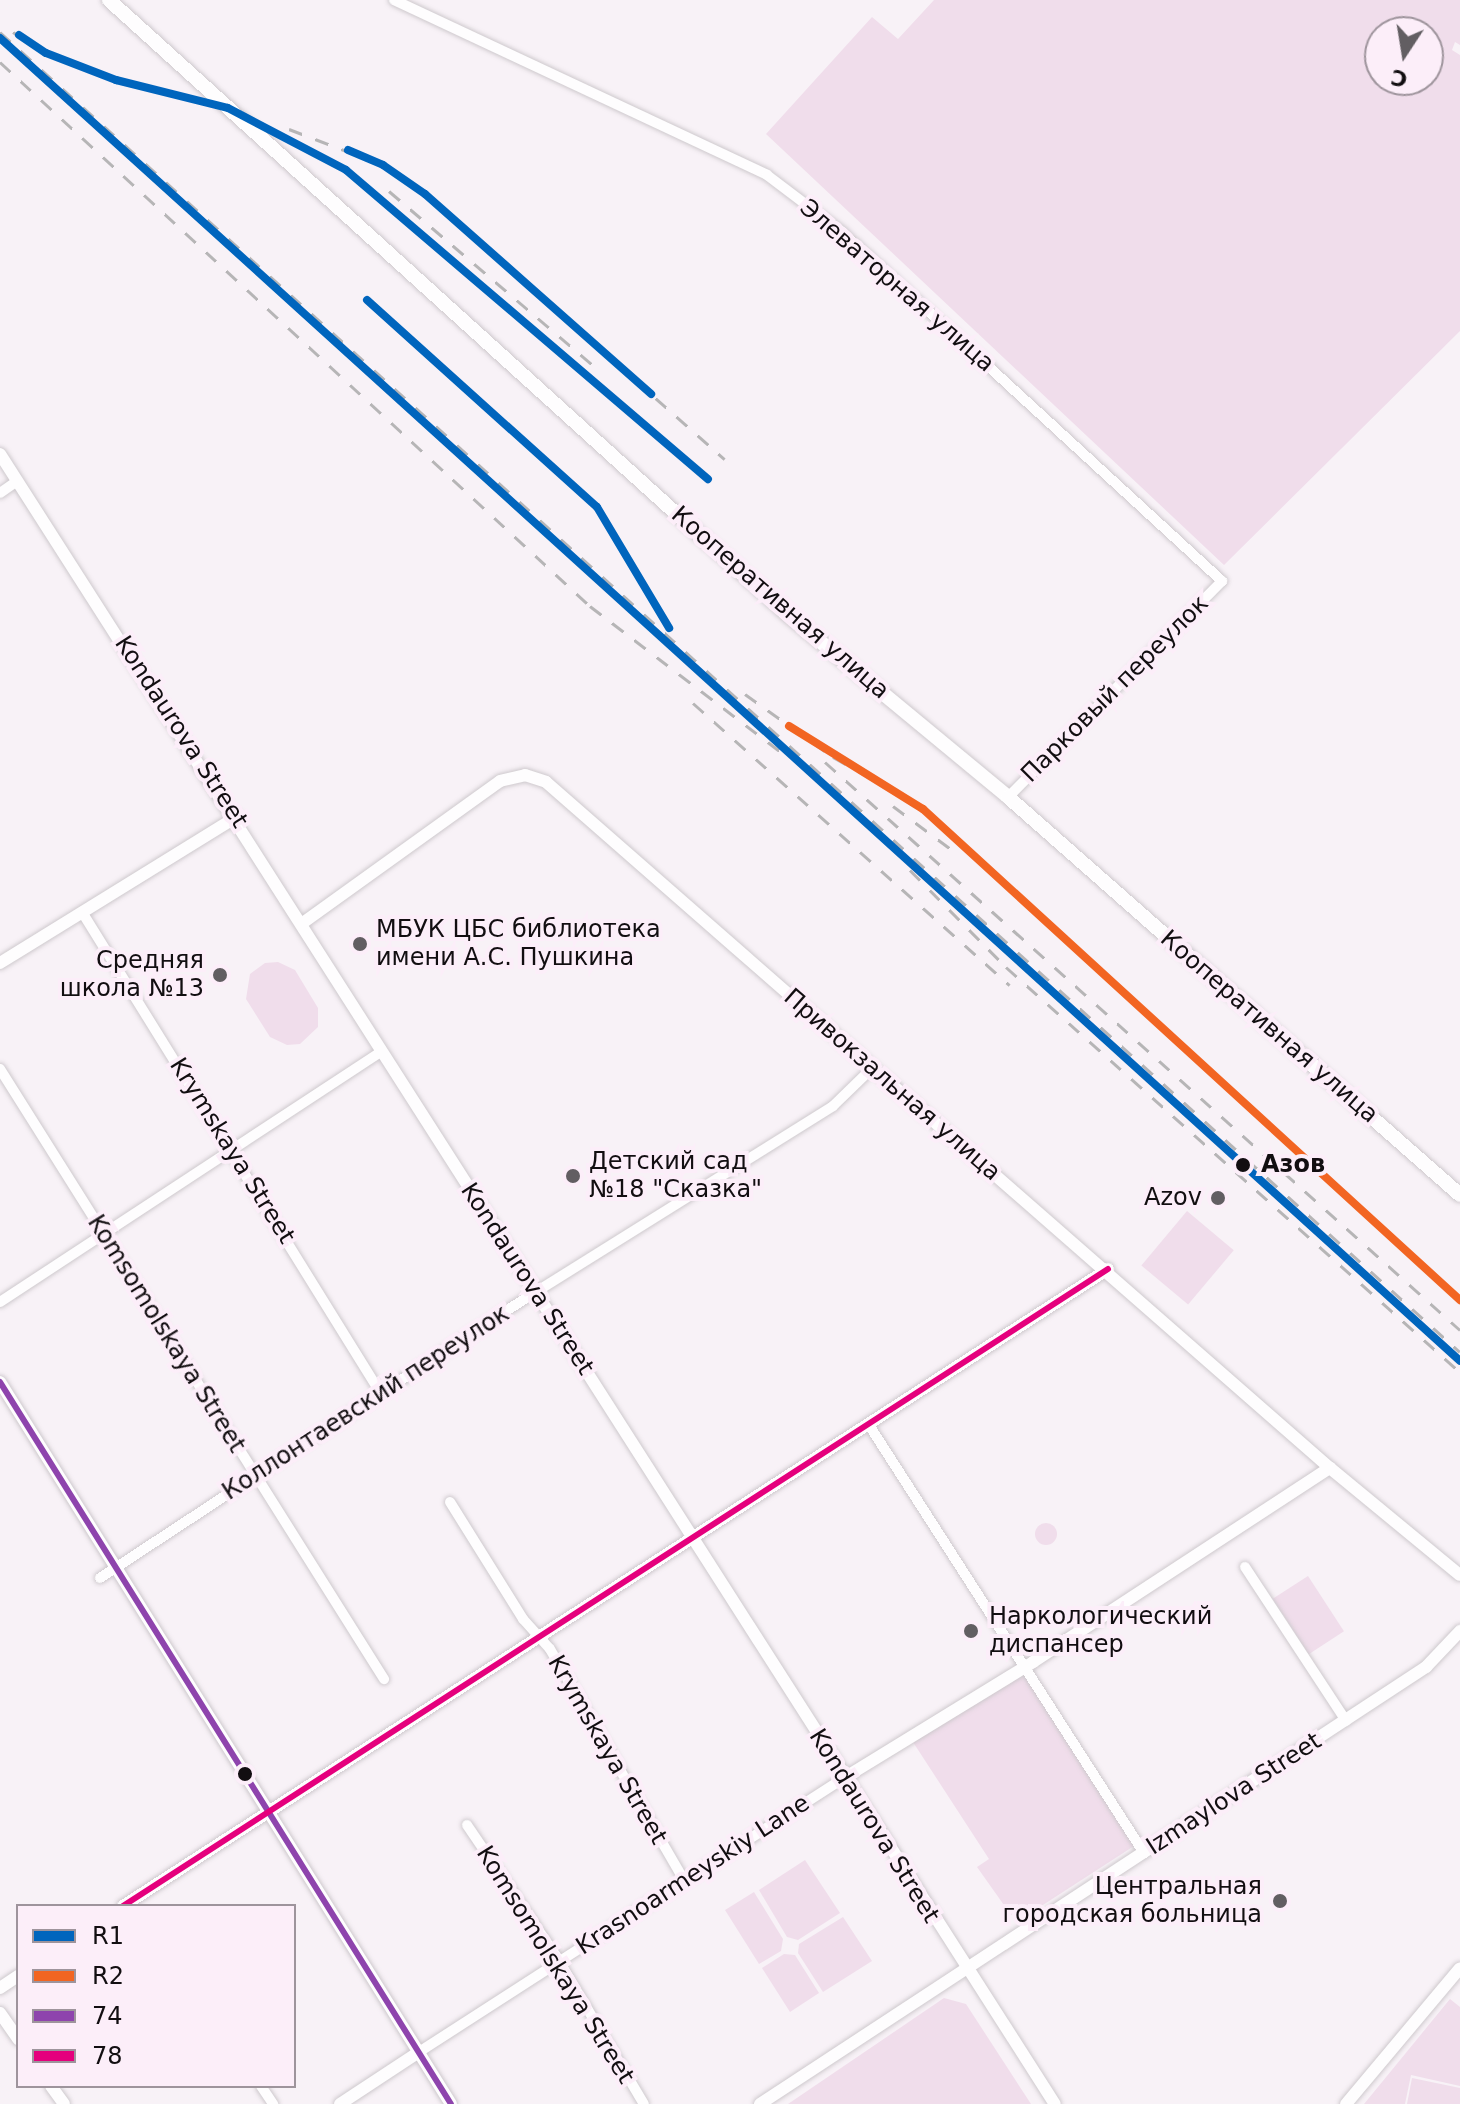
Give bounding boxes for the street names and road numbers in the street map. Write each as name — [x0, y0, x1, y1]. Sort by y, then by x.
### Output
street label: Элеваторная улица — [794, 194, 1000, 378]
street label: Кооперативная улица — [665, 501, 895, 705]
street label: Парковый переулок — [1015, 589, 1215, 789]
street label: Kondaurova Street — [108, 631, 254, 833]
street label: Кооперативная улица — [1154, 925, 1384, 1129]
street label: Привокзальная улица — [778, 983, 1006, 1187]
street label: Krymskaya Street — [163, 1053, 301, 1249]
street label: Kondaurova Street — [454, 1178, 600, 1380]
street label: Komsomolskaya Street — [81, 1210, 251, 1458]
street label: Коллонтаевский переулок — [217, 1299, 515, 1507]
street label: Krymskaya Street — [541, 1650, 673, 1850]
street label: Kondaurova Street — [803, 1724, 945, 1928]
street label: Izmaylova Street — [1141, 1727, 1327, 1861]
street label: Krasnoarmeyskiy Lane — [571, 1789, 815, 1961]
street label: Komsomolskaya Street — [470, 1841, 640, 2089]

